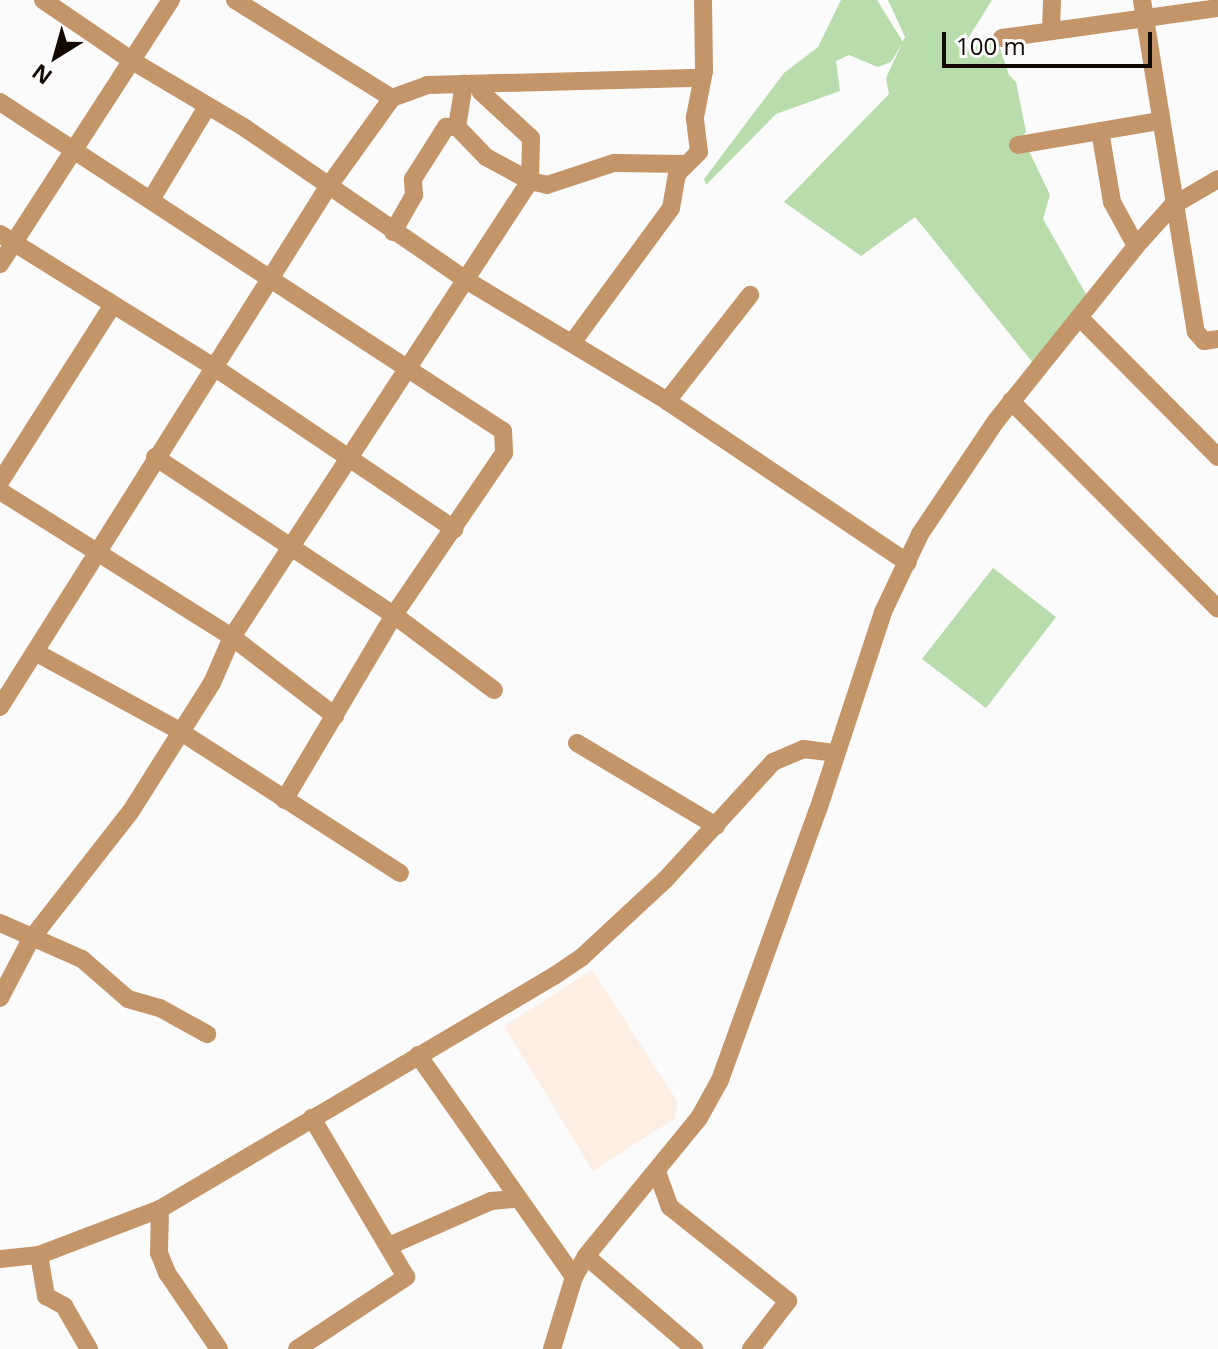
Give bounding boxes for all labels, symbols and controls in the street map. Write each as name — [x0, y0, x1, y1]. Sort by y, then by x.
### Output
north arrow — [16, 16, 96, 96]
scale bar — [946, 16, 1156, 66]
text: 100 m — [956, 29, 1026, 62]
text: N — [25, 58, 58, 93]

